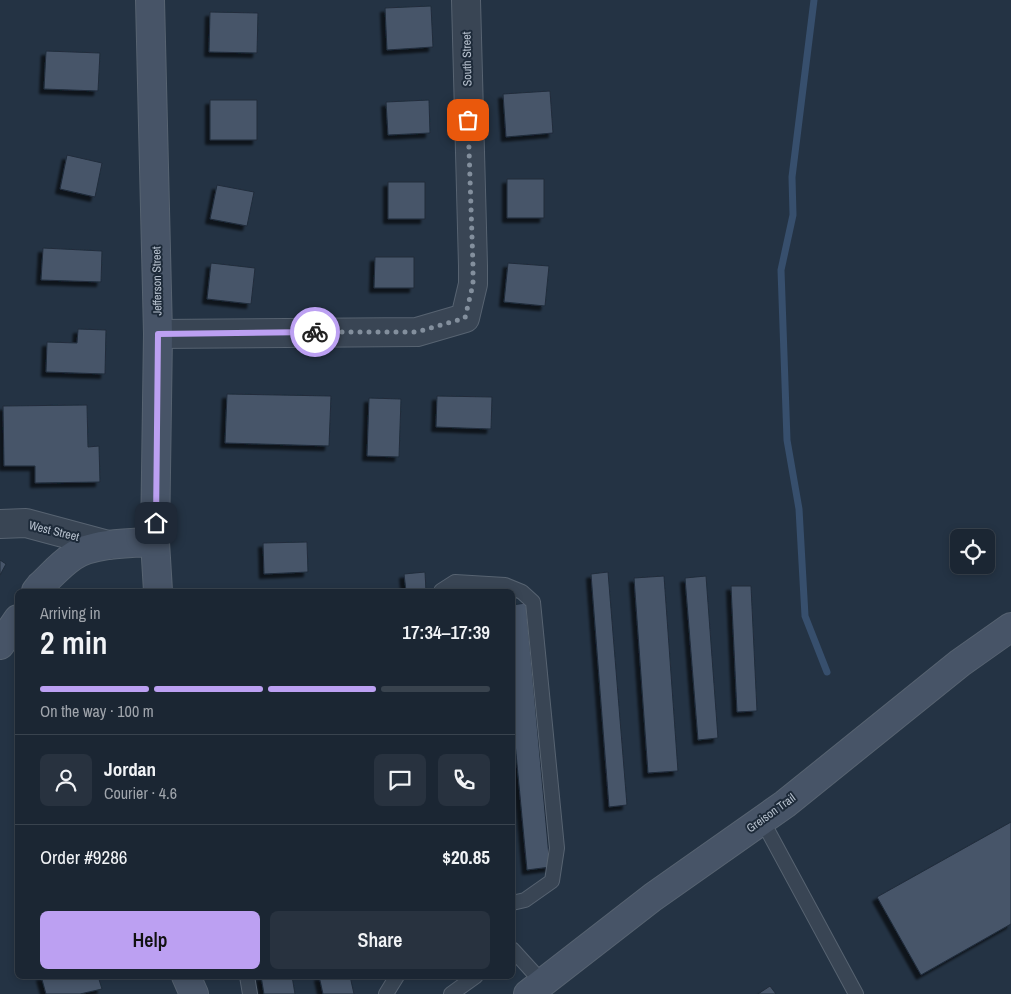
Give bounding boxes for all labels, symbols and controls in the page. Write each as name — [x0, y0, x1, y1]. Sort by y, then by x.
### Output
street label: South Street — [459, 31, 475, 86]
pin — [447, 99, 489, 141]
icon: bag — [454, 106, 482, 134]
street label: Jefferson Street — [148, 246, 166, 316]
courier — [290, 307, 340, 357]
icon: bike — [301, 318, 329, 346]
pin — [135, 502, 177, 544]
icon: home — [142, 509, 170, 537]
street label: West Street — [27, 517, 81, 545]
map controls — [950, 529, 995, 574]
button: locate — [950, 529, 995, 574]
text: Arriving in — [40, 602, 101, 624]
text: 17:34–17:39 — [402, 619, 490, 645]
text: 2 min — [40, 621, 108, 664]
text: On the way · 100 m — [40, 700, 154, 722]
button: person — [40, 754, 92, 806]
button: chat — [374, 754, 426, 806]
button: phone — [438, 754, 490, 806]
text: Jordan — [104, 756, 156, 782]
text: Courier · 4.6 — [104, 782, 177, 804]
street label: Greison Trail — [743, 790, 799, 836]
text: Order #9286 — [40, 844, 127, 870]
text: $20.85 — [442, 844, 490, 870]
button: Help — [40, 911, 260, 969]
button: Share — [270, 911, 490, 969]

